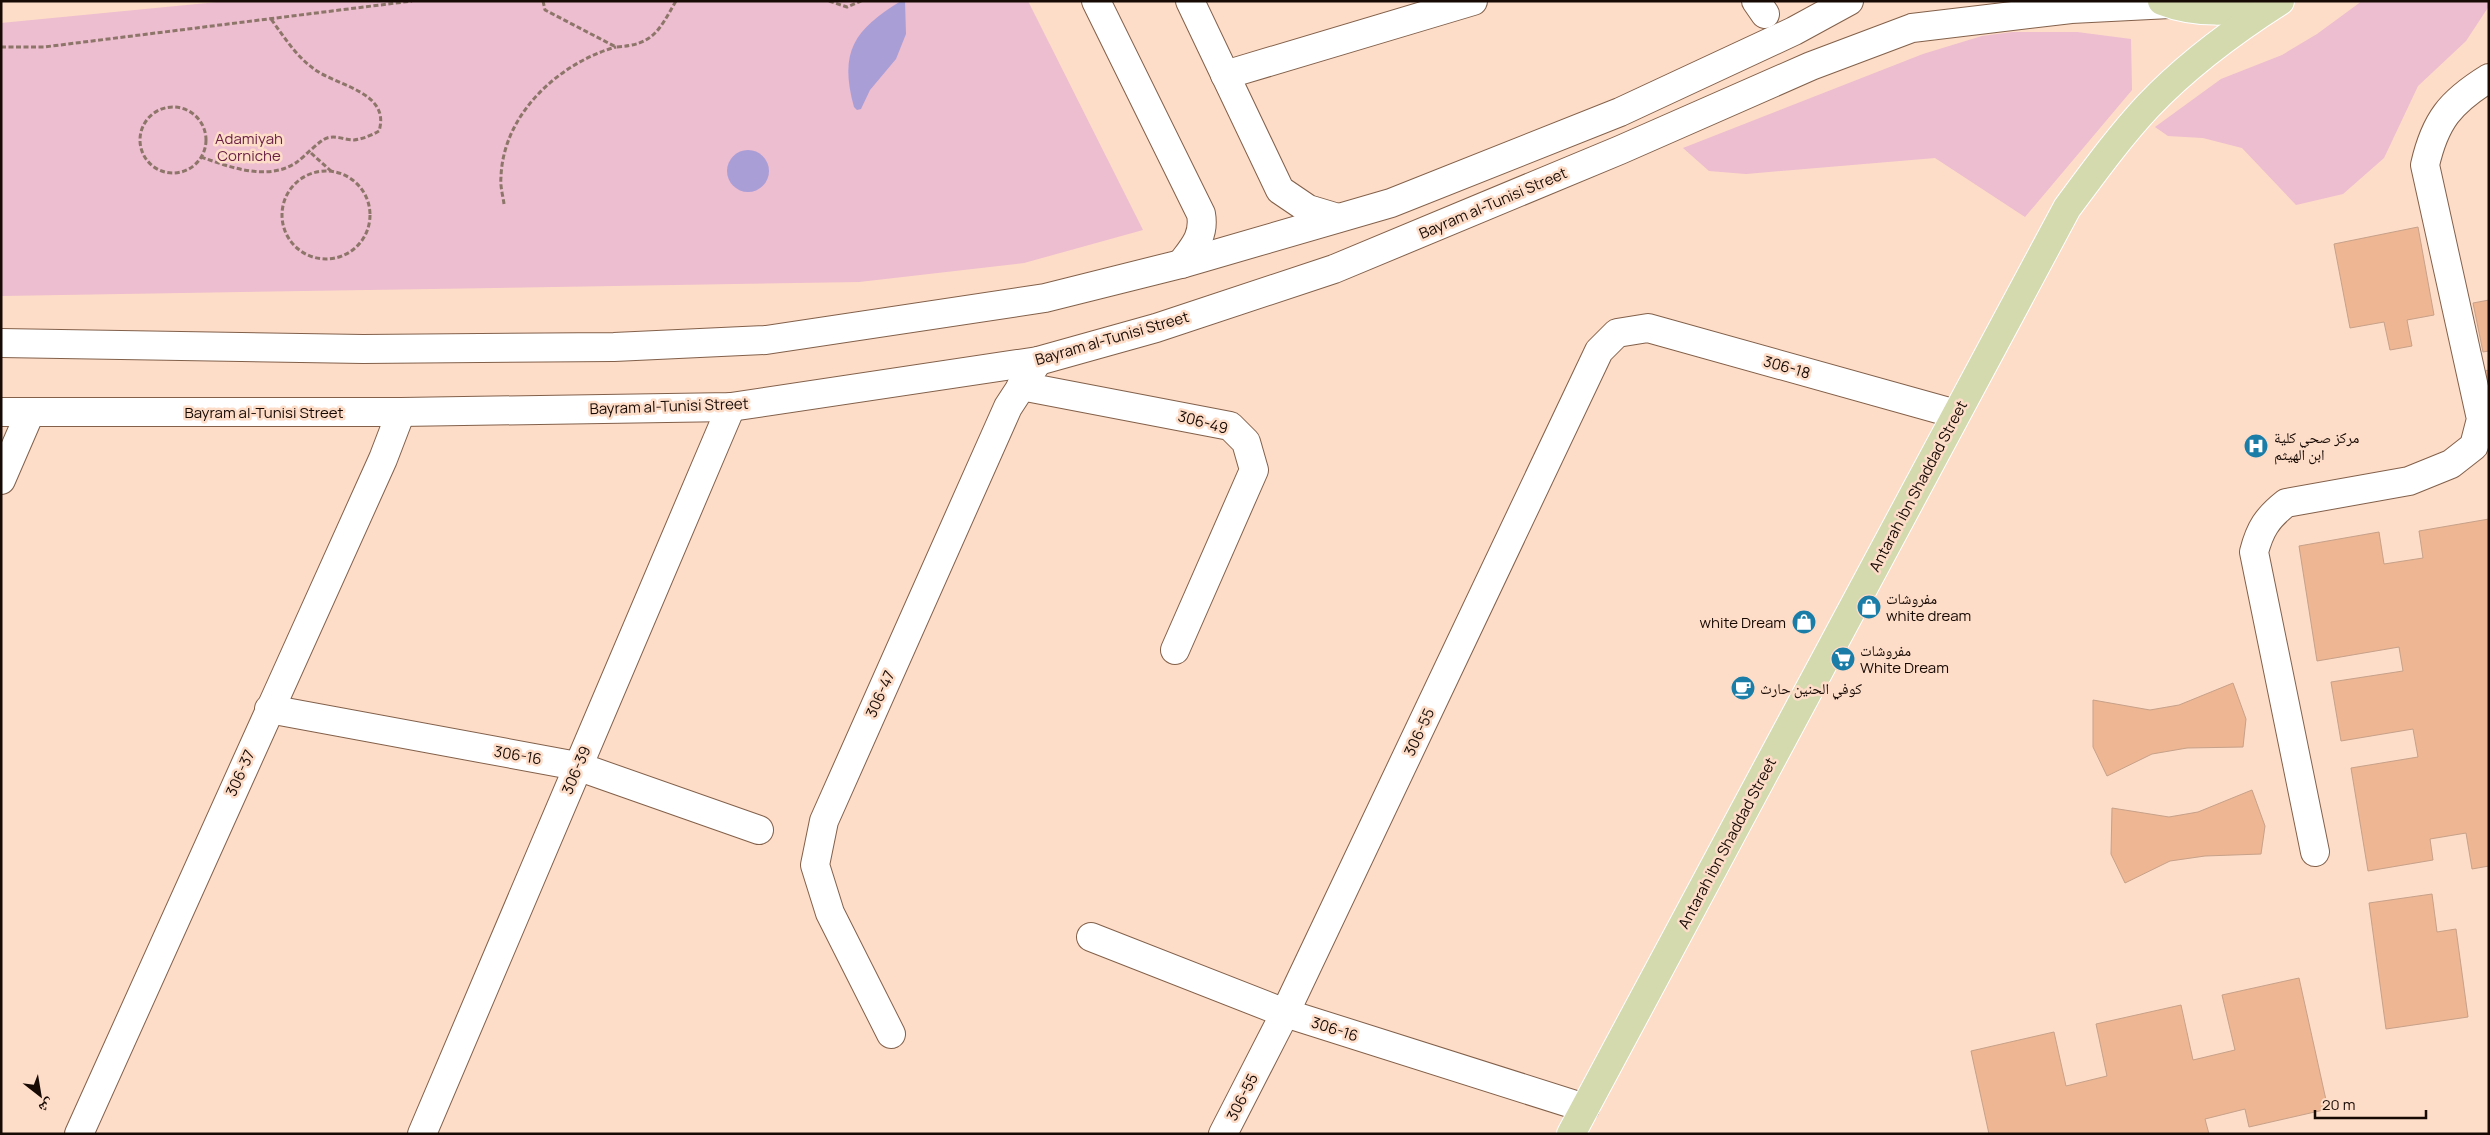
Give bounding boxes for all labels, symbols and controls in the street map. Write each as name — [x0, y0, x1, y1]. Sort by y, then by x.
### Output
park label: Adamiyah Corniche — [215, 128, 283, 166]
street label: Bayram al-Tunisi Street — [1416, 162, 1570, 244]
street label: Bayram al-Tunisi Street — [1033, 306, 1191, 370]
street label: 306-18 — [1761, 350, 1813, 384]
street label: Bayram al-Tunisi Street — [589, 393, 749, 419]
street label: Antarah ibn Shaddad Street — [1864, 397, 1972, 575]
street label: Bayram al-Tunisi Street — [184, 402, 344, 423]
street label: 306-49 — [1176, 405, 1230, 439]
place label: مركز صحي كلية ابن الهيثم — [2274, 427, 2360, 465]
hospital icon: مركز صحي كلية ابن الهيثم — [2243, 433, 2269, 459]
place label: مفروشات white dream — [1886, 588, 1971, 626]
shop icon: مفروشات white dream — [1856, 594, 1882, 620]
shop icon: white Dream — [1791, 609, 1817, 635]
place label: white Dream — [1700, 612, 1786, 633]
place label: مفروشات White Dream — [1860, 640, 1949, 678]
supermarket icon: مفروشات White Dream — [1830, 646, 1856, 672]
street label: 306-47 — [860, 667, 900, 721]
cafe icon: كوفي الحنين حارث — [1730, 675, 1756, 701]
place label: كوفي الحنين حارث — [1760, 678, 1862, 700]
street label: 306-55 — [1399, 705, 1439, 759]
street label: 306-16 — [492, 740, 544, 770]
street label: 306-39 — [556, 743, 596, 797]
street label: 306-37 — [220, 746, 260, 800]
street label: Antarah ibn Shaddad Street — [1673, 754, 1781, 932]
street label: 306-16 — [1309, 1012, 1361, 1046]
north arrow — [15, 1070, 65, 1120]
street label: 306-55 — [1221, 1070, 1263, 1124]
scale bar — [2315, 1088, 2426, 1120]
text: 20 m — [2322, 1094, 2355, 1115]
text: ش — [36, 1095, 58, 1119]

